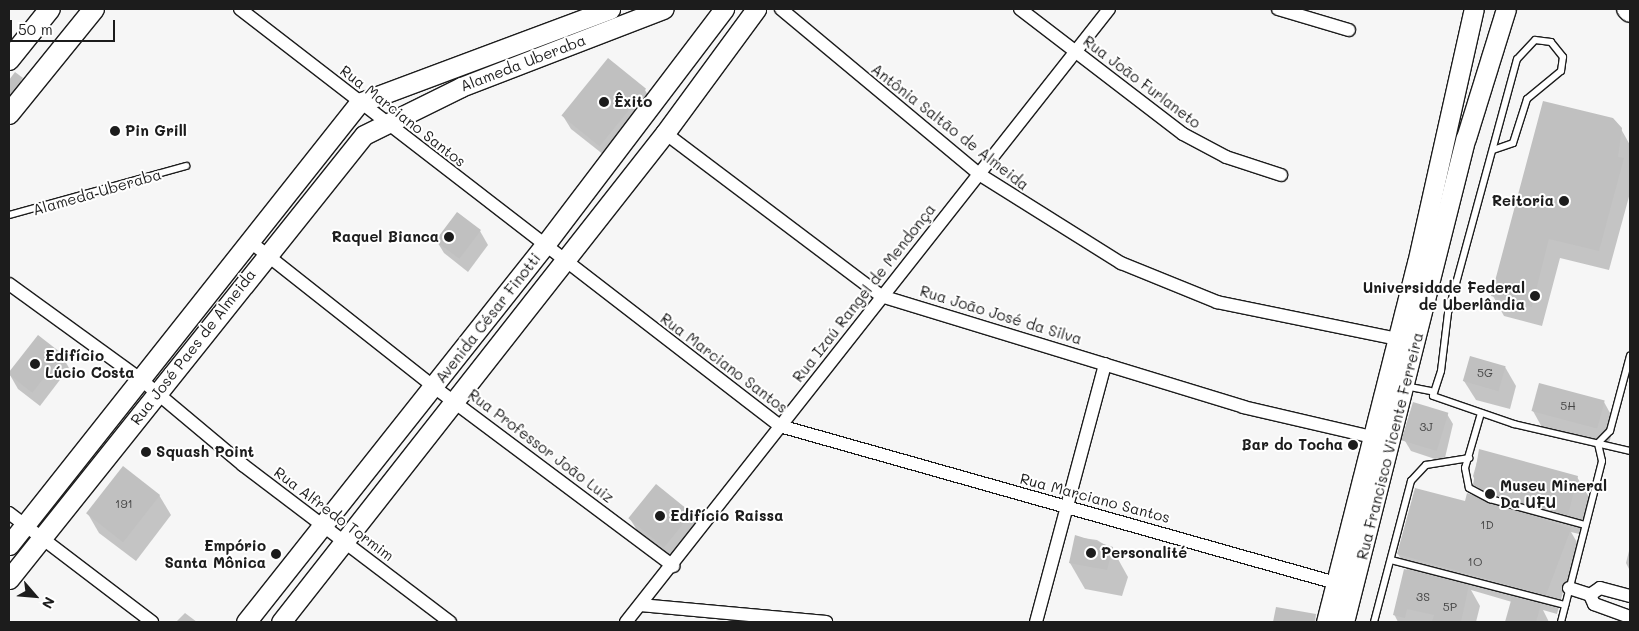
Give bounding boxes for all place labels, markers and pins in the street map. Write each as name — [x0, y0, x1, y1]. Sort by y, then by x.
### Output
place label: Êxito — [614, 93, 652, 111]
marker: Êxito — [598, 96, 610, 108]
place label: Pin Grill — [125, 122, 187, 140]
marker: Pin Grill — [109, 125, 121, 137]
place label: Reitoria — [1492, 192, 1554, 210]
marker: Reitoria — [1558, 195, 1570, 207]
place label: Raquel Bianca — [332, 228, 439, 246]
marker: Raquel Bianca — [443, 231, 455, 243]
place label: Universidade Federal de Uberlândia — [1363, 278, 1525, 313]
marker: Universidade Federal de Uberlândia — [1529, 290, 1541, 302]
place label: Edifício Lúcio Costa — [45, 346, 135, 381]
marker: Edifício Lúcio Costa — [29, 358, 41, 370]
place label: Bar do Tocha — [1242, 436, 1343, 454]
marker: Bar do Tocha — [1347, 439, 1359, 451]
place label: Squash Point — [156, 443, 254, 461]
marker: Squash Point — [140, 446, 152, 458]
place label: Museu Mineral Da UFU — [1500, 476, 1607, 511]
marker: Museu Mineral Da UFU — [1484, 488, 1496, 500]
place label: Edifício Raissa — [670, 507, 783, 525]
marker: Edifício Raissa — [654, 510, 666, 522]
place label: Empório Santa Mônica — [164, 536, 266, 571]
place label: Personalité — [1101, 544, 1187, 562]
marker: Personalité — [1085, 547, 1097, 559]
marker: Empório Santa Mônica — [270, 548, 282, 560]

